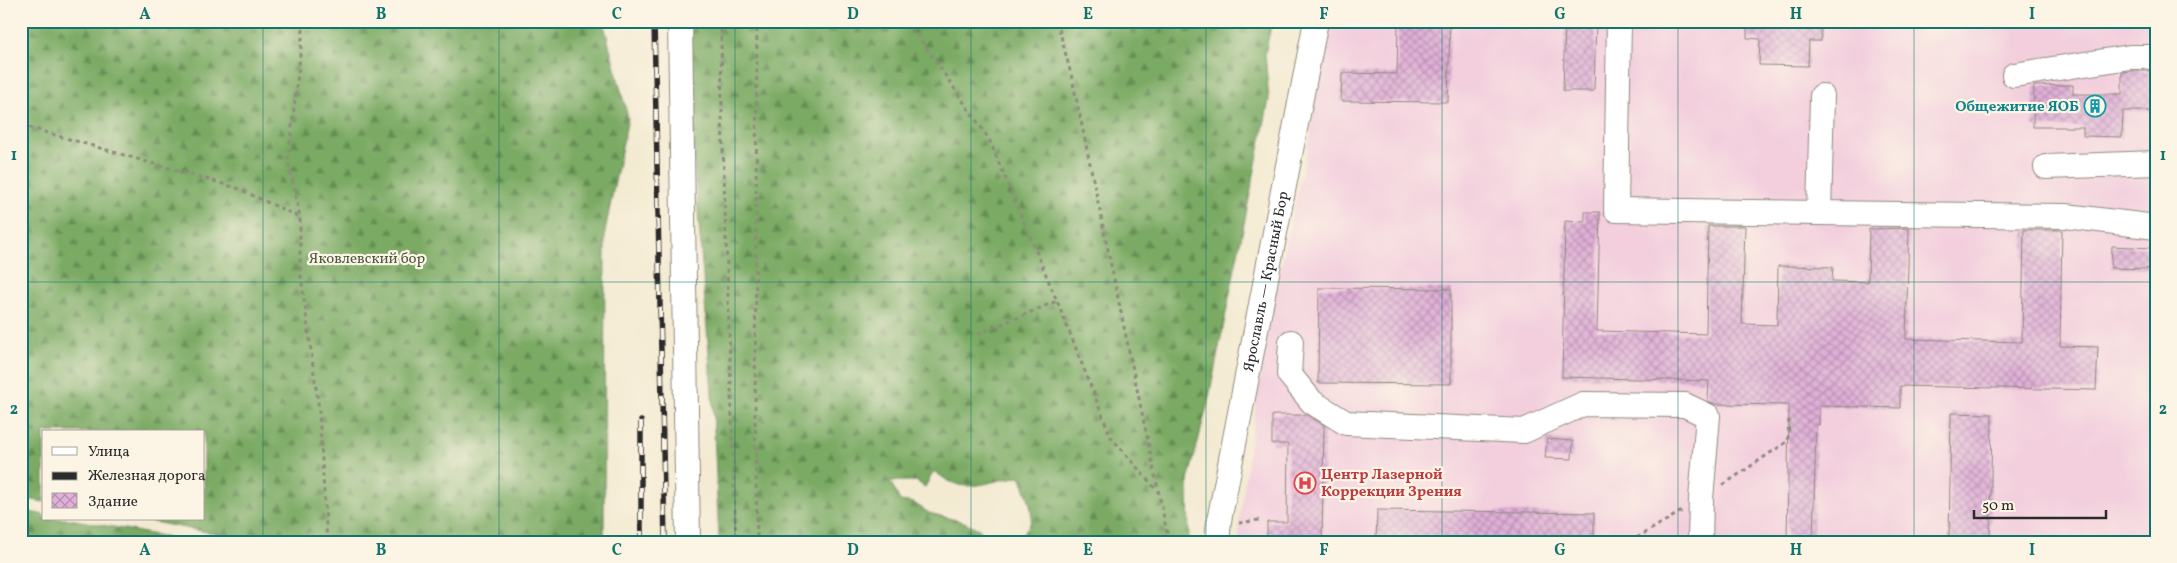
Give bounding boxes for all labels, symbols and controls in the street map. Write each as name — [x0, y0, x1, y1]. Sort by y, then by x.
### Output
text: A — [139, 4, 151, 26]
text: B — [376, 4, 387, 26]
text: C — [612, 4, 622, 26]
text: D — [847, 4, 859, 26]
text: E — [1083, 4, 1093, 26]
text: F — [1319, 4, 1329, 26]
text: G — [1554, 4, 1566, 26]
text: H — [1790, 4, 1802, 26]
text: I — [2029, 4, 2035, 26]
building icon: Общежитие ЯОБ — [2083, 94, 2107, 118]
place label: Общежитие ЯОБ — [1955, 97, 2079, 118]
text: 1 — [11, 145, 17, 167]
text: 1 — [2160, 145, 2166, 167]
street label: Ярославль — Красный Бор — [1239, 190, 1295, 374]
park label: Яковлевский бор — [309, 249, 425, 270]
text: 2 — [10, 399, 18, 421]
text: 2 — [2159, 399, 2167, 421]
legend — [42, 430, 205, 520]
text: Улица — [88, 442, 130, 463]
place label: Центр Лазерной Коррекции Зрения — [1321, 465, 1462, 503]
text: Железная дорога — [88, 466, 205, 487]
hospital icon: Центр Лазерной Коррекции Зрения — [1293, 471, 1317, 495]
scale bar — [1974, 488, 2107, 520]
text: Здание — [88, 492, 138, 513]
text: 50 m — [1982, 496, 2014, 517]
text: A — [139, 540, 151, 562]
text: B — [376, 540, 387, 562]
text: C — [612, 540, 622, 562]
text: D — [847, 540, 859, 562]
text: E — [1083, 540, 1093, 562]
text: F — [1319, 540, 1329, 562]
text: G — [1554, 540, 1566, 562]
text: H — [1790, 540, 1802, 562]
text: I — [2029, 540, 2035, 562]

